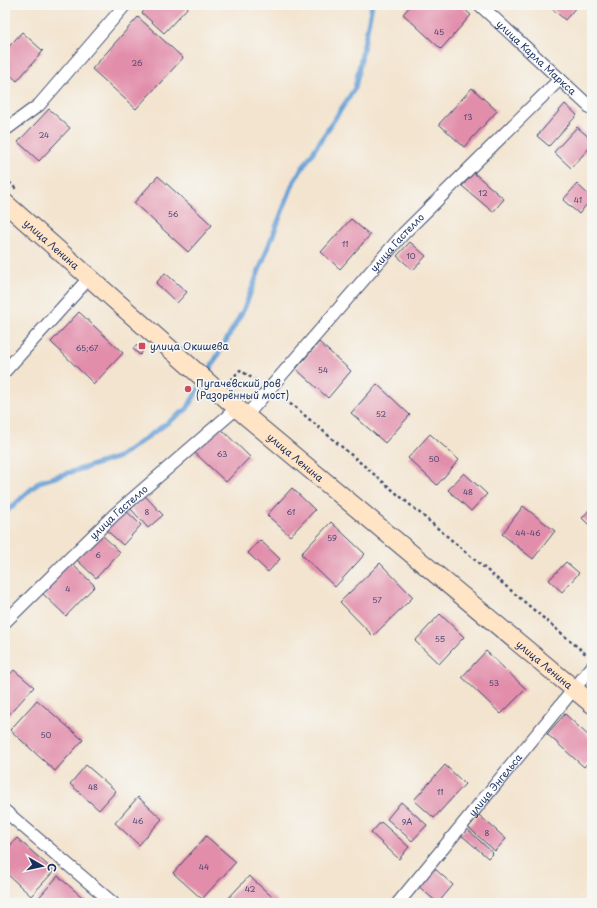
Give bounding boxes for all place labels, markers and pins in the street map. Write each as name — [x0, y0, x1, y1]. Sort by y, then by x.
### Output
place label: улица Окишева — [150, 338, 230, 353]
marker: улица Окишева — [137, 341, 147, 351]
place label: Пугачевский ров (Разорённый мост) — [196, 375, 289, 402]
marker: Пугачевский ров (Разорённый мост) — [183, 384, 193, 394]

